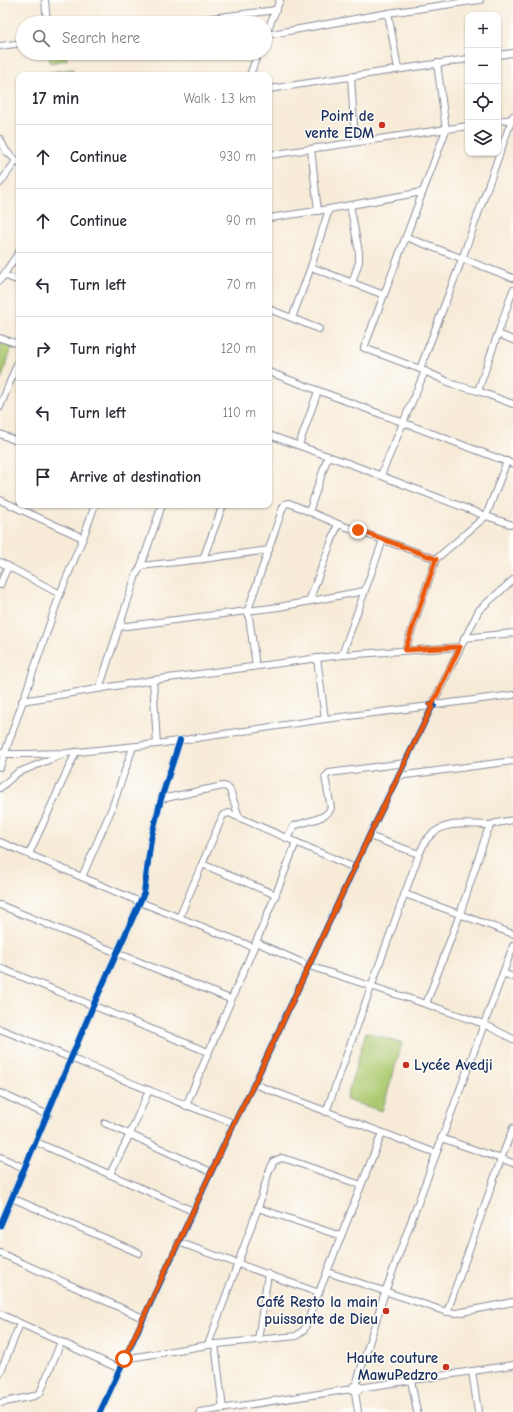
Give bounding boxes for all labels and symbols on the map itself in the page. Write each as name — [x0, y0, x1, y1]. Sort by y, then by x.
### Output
place label: Point de vente EDM — [304, 107, 374, 142]
marker: Point de vente EDM — [377, 120, 387, 130]
route end — [349, 521, 367, 539]
place label: Lycée Avedji — [414, 1056, 493, 1074]
marker: Lycée Avedji — [401, 1060, 411, 1070]
place label: Café Resto la main puissante de Dieu — [256, 1293, 378, 1328]
marker: Café Resto la main puissante de Dieu — [381, 1306, 391, 1316]
place label: Haute couture MawuPedzro — [346, 1349, 438, 1384]
route start — [115, 1350, 133, 1368]
marker: Haute couture MawuPedzro — [441, 1362, 451, 1372]

